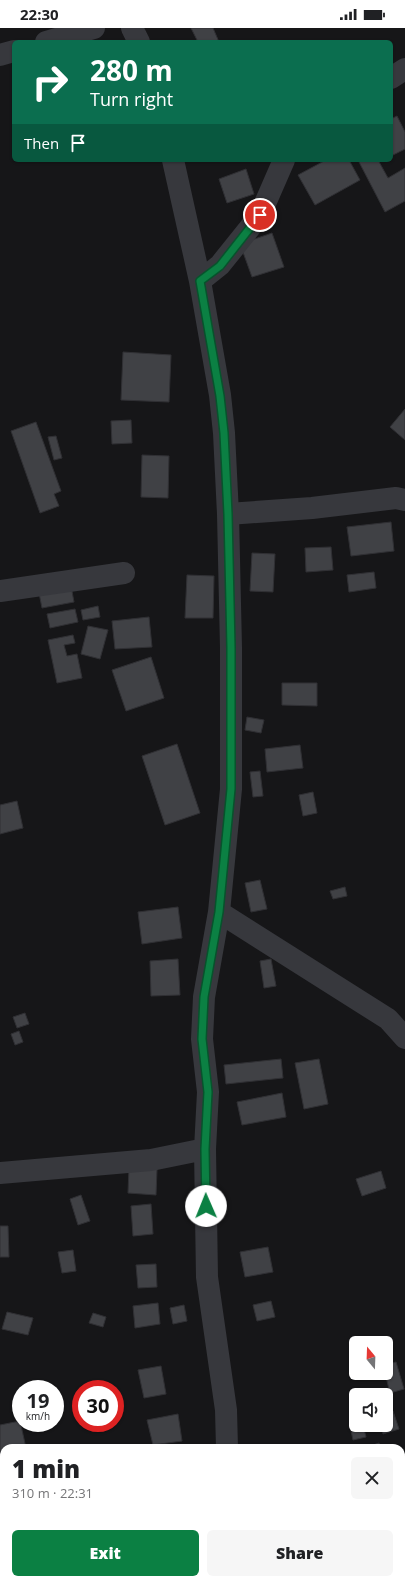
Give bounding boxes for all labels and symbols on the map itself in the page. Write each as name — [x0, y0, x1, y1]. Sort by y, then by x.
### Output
pin — [243, 198, 277, 232]
position arrow — [185, 1185, 227, 1227]
north arrow — [349, 1336, 393, 1380]
speed limit sign: 30 — [72, 1380, 124, 1432]

